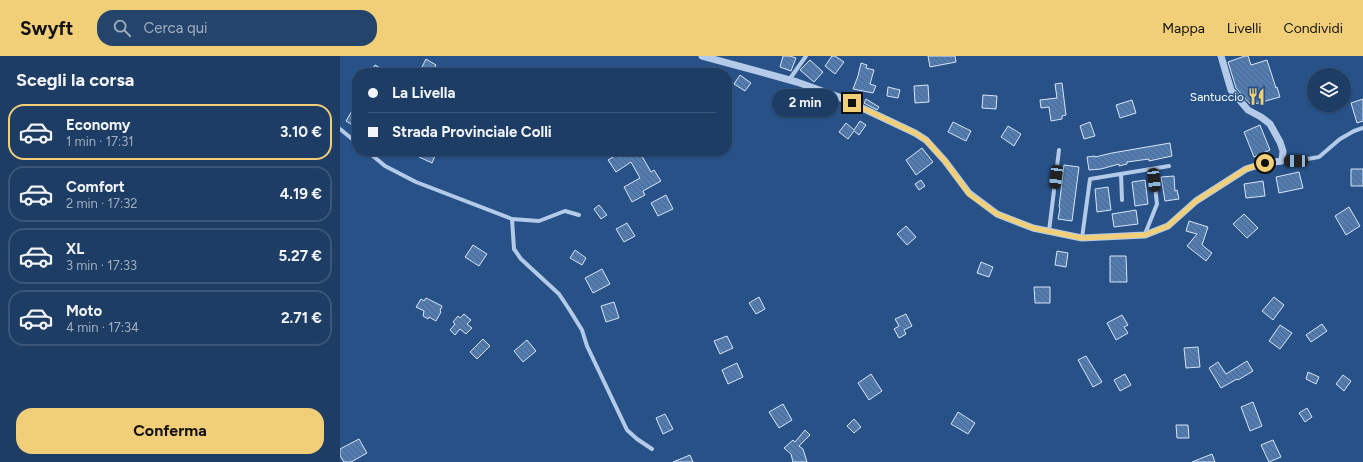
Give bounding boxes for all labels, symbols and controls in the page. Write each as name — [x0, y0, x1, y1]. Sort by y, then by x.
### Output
search box — [97, 10, 377, 46]
text: Swyft — [20, 17, 73, 40]
icon: search — [111, 17, 133, 39]
text: Cerca qui — [143, 19, 208, 37]
text: Mappa — [1162, 20, 1205, 37]
text: Livelli — [1227, 20, 1262, 37]
text: Condividi — [1284, 20, 1343, 37]
map controls — [1307, 68, 1351, 112]
button: layers — [1307, 68, 1351, 112]
text: Scegli la corsa — [16, 69, 134, 91]
text: La Livella — [392, 84, 455, 102]
restaurant icon: Santuccio — [1247, 87, 1267, 107]
callout: 2 min — [772, 89, 838, 117]
place label: Santuccio — [1190, 90, 1244, 104]
route end — [843, 94, 861, 112]
text: 2 min — [789, 95, 821, 110]
icon: car — [18, 114, 54, 150]
text: Economy — [66, 116, 131, 134]
text: 3.10 € — [280, 123, 322, 141]
text: Strada Provinciale Colli — [392, 123, 552, 141]
text: 1 min · 17:31 — [66, 134, 134, 149]
route start — [1256, 154, 1274, 172]
car — [1284, 155, 1308, 167]
car — [1049, 164, 1063, 190]
car — [1147, 167, 1161, 193]
icon: car — [18, 176, 54, 212]
text: Comfort — [66, 178, 125, 196]
text: 4.19 € — [280, 185, 322, 203]
text: 2 min · 17:32 — [66, 196, 138, 211]
icon: car — [18, 238, 54, 274]
text: XL — [66, 240, 84, 258]
text: 5.27 € — [279, 247, 322, 265]
text: 3 min · 17:33 — [66, 258, 137, 273]
icon: car — [18, 300, 54, 336]
text: Moto — [66, 302, 102, 320]
text: 2.71 € — [281, 309, 322, 327]
text: 4 min · 17:34 — [66, 320, 139, 335]
button: Conferma — [16, 408, 324, 454]

